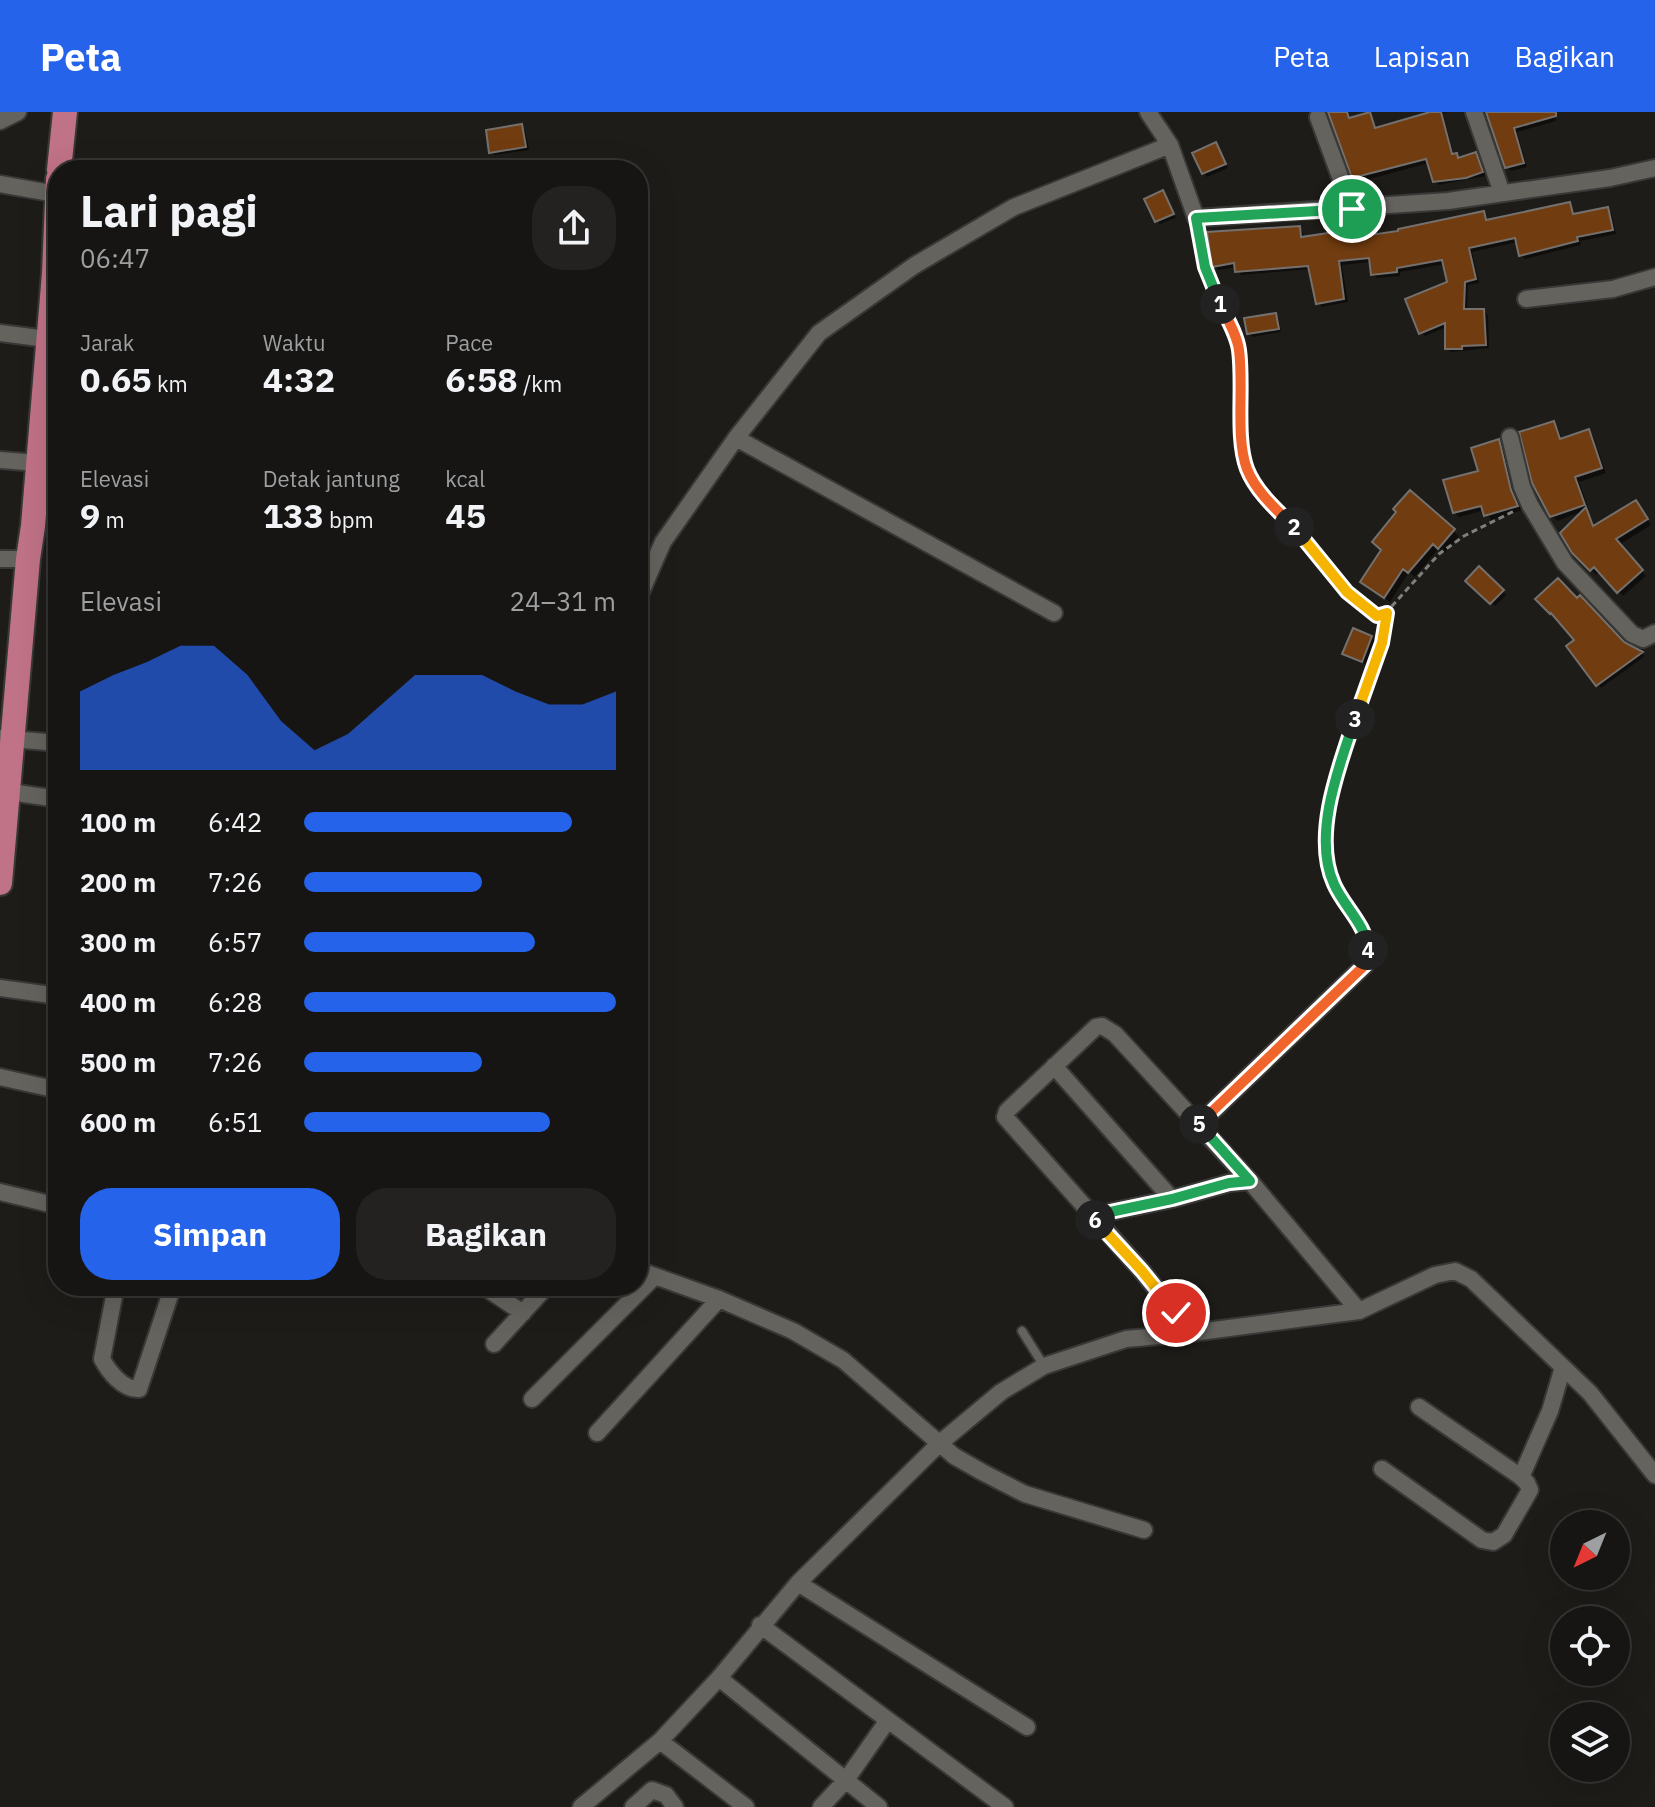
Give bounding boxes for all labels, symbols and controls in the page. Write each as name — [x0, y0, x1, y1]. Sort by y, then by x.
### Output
text: Peta — [40, 32, 122, 81]
text: Peta — [1273, 38, 1330, 75]
text: Lapisan — [1374, 38, 1471, 75]
text: Bagikan — [1515, 38, 1615, 75]
pin — [1318, 175, 1386, 243]
text: Lari pagi — [80, 182, 258, 239]
button: share — [532, 186, 616, 270]
icon: arrive — [1330, 187, 1374, 231]
text: 06:47 — [80, 241, 150, 275]
pin: 1 — [1200, 284, 1240, 324]
text: 1 — [1213, 289, 1227, 318]
text: Jarak — [80, 328, 134, 357]
text: Waktu — [263, 328, 325, 357]
text: Pace — [445, 328, 493, 357]
text: 0.65 — [80, 357, 152, 401]
text: 4:32 — [263, 357, 335, 401]
text: 6:58 — [445, 357, 518, 401]
text: km — [152, 369, 188, 398]
text: /km — [518, 369, 562, 398]
text: Elevasi — [80, 464, 149, 493]
text: Detak jantung — [263, 464, 400, 493]
text: kcal — [445, 464, 485, 493]
text: 9 — [80, 493, 100, 537]
text: 133 — [263, 493, 324, 537]
text: 45 — [445, 493, 486, 537]
text: m — [100, 505, 125, 534]
text: bpm — [324, 505, 374, 534]
pin: 2 — [1274, 507, 1314, 547]
text: 2 — [1287, 512, 1301, 541]
text: Elevasi — [80, 584, 162, 618]
text: 24–31 m — [509, 584, 616, 618]
pin: 3 — [1335, 699, 1375, 739]
text: 3 — [1348, 704, 1362, 733]
text: 100 m — [80, 805, 156, 839]
text: 6:42 — [208, 805, 262, 839]
text: 200 m — [80, 865, 156, 899]
text: 7:26 — [208, 865, 262, 899]
text: 300 m — [80, 925, 156, 959]
text: 6:57 — [208, 925, 262, 959]
pin: 4 — [1348, 930, 1388, 970]
text: 4 — [1361, 935, 1375, 964]
text: 400 m — [80, 985, 156, 1019]
text: 6:28 — [208, 985, 262, 1019]
text: 500 m — [80, 1045, 156, 1079]
text: 7:26 — [208, 1045, 262, 1079]
pin: 5 — [1179, 1104, 1219, 1144]
text: 600 m — [80, 1105, 156, 1139]
text: 6:51 — [208, 1105, 262, 1139]
text: 5 — [1192, 1109, 1206, 1138]
button: Simpan — [80, 1188, 340, 1280]
button: Bagikan — [356, 1188, 616, 1280]
pin: 6 — [1075, 1200, 1115, 1240]
text: 6 — [1088, 1205, 1102, 1234]
pin — [1142, 1279, 1210, 1347]
icon: check — [1154, 1291, 1198, 1335]
north arrow — [1550, 1510, 1630, 1590]
map controls — [1550, 1510, 1630, 1782]
button: locate — [1550, 1606, 1630, 1686]
button: layers — [1550, 1702, 1630, 1782]

